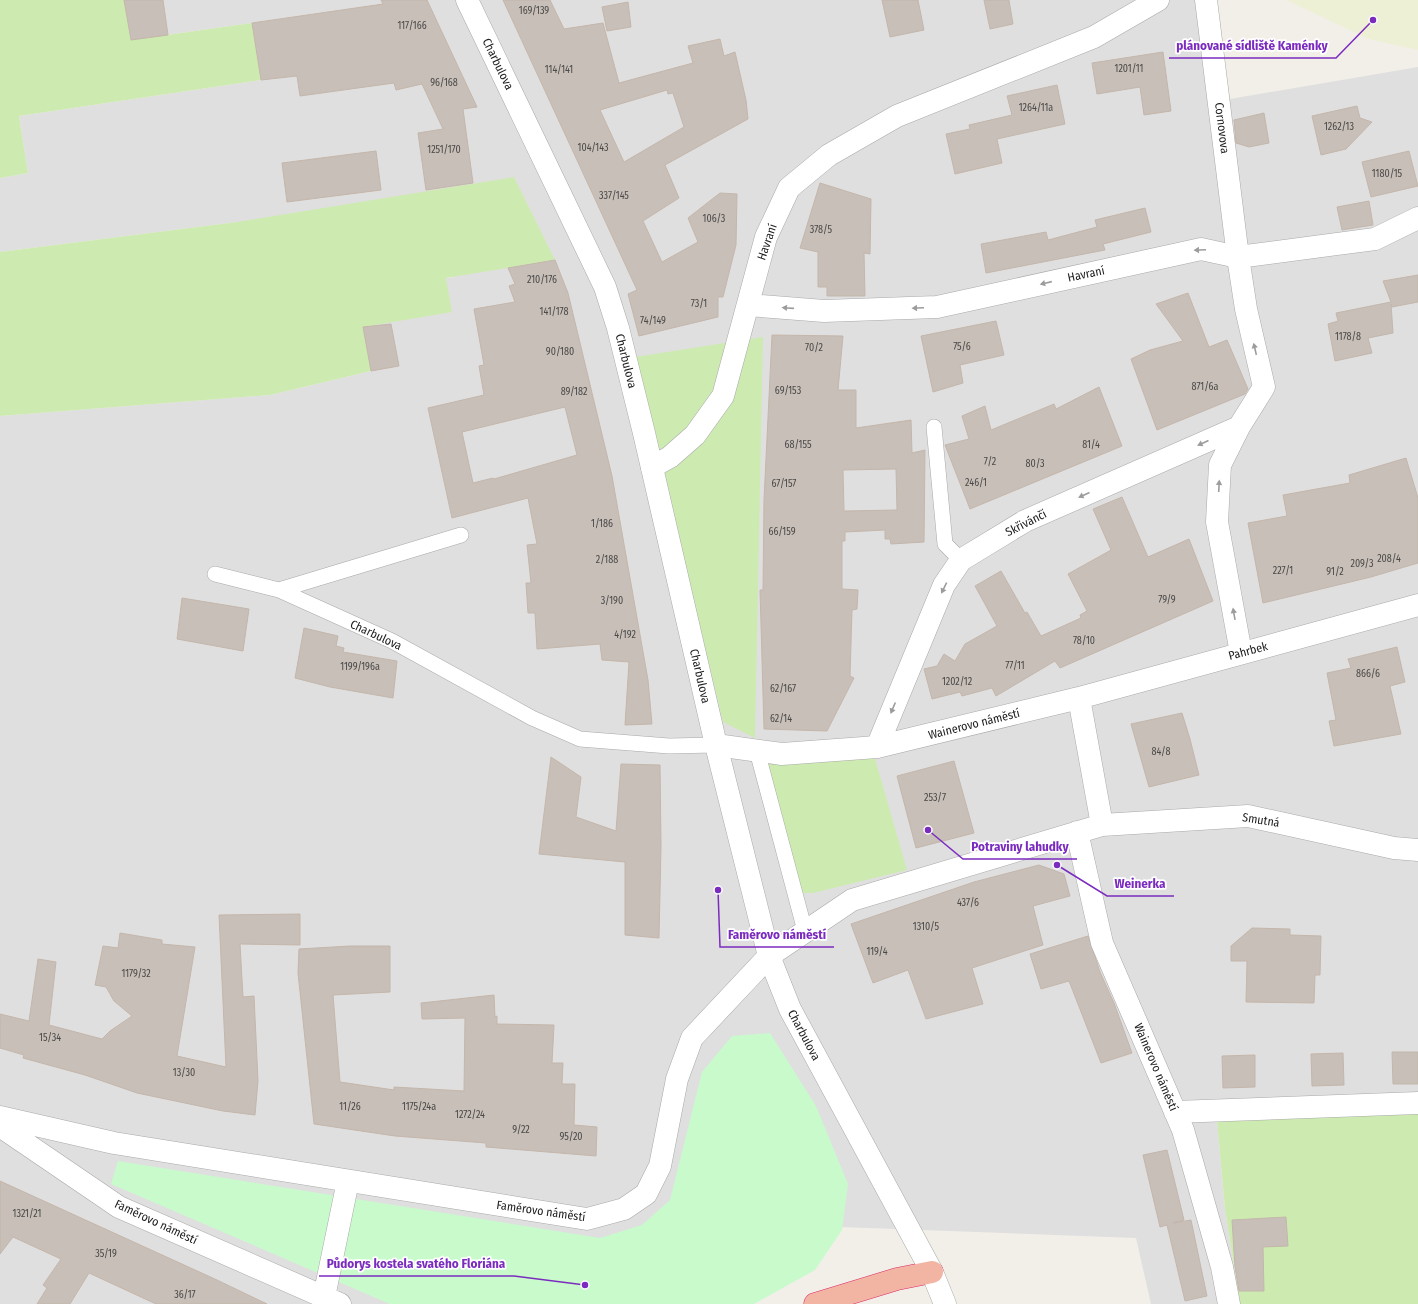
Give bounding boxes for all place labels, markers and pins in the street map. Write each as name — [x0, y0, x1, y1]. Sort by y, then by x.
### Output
callout: plánované sídliště Kaménky — [1169, 33, 1336, 58]
callout: Potraviny lahudky — [963, 834, 1077, 859]
callout: Weinerka — [1107, 871, 1174, 896]
callout: Faměrovo náměstí — [720, 922, 834, 947]
callout: Půdorys kostela svatého Floriána — [319, 1251, 514, 1276]

